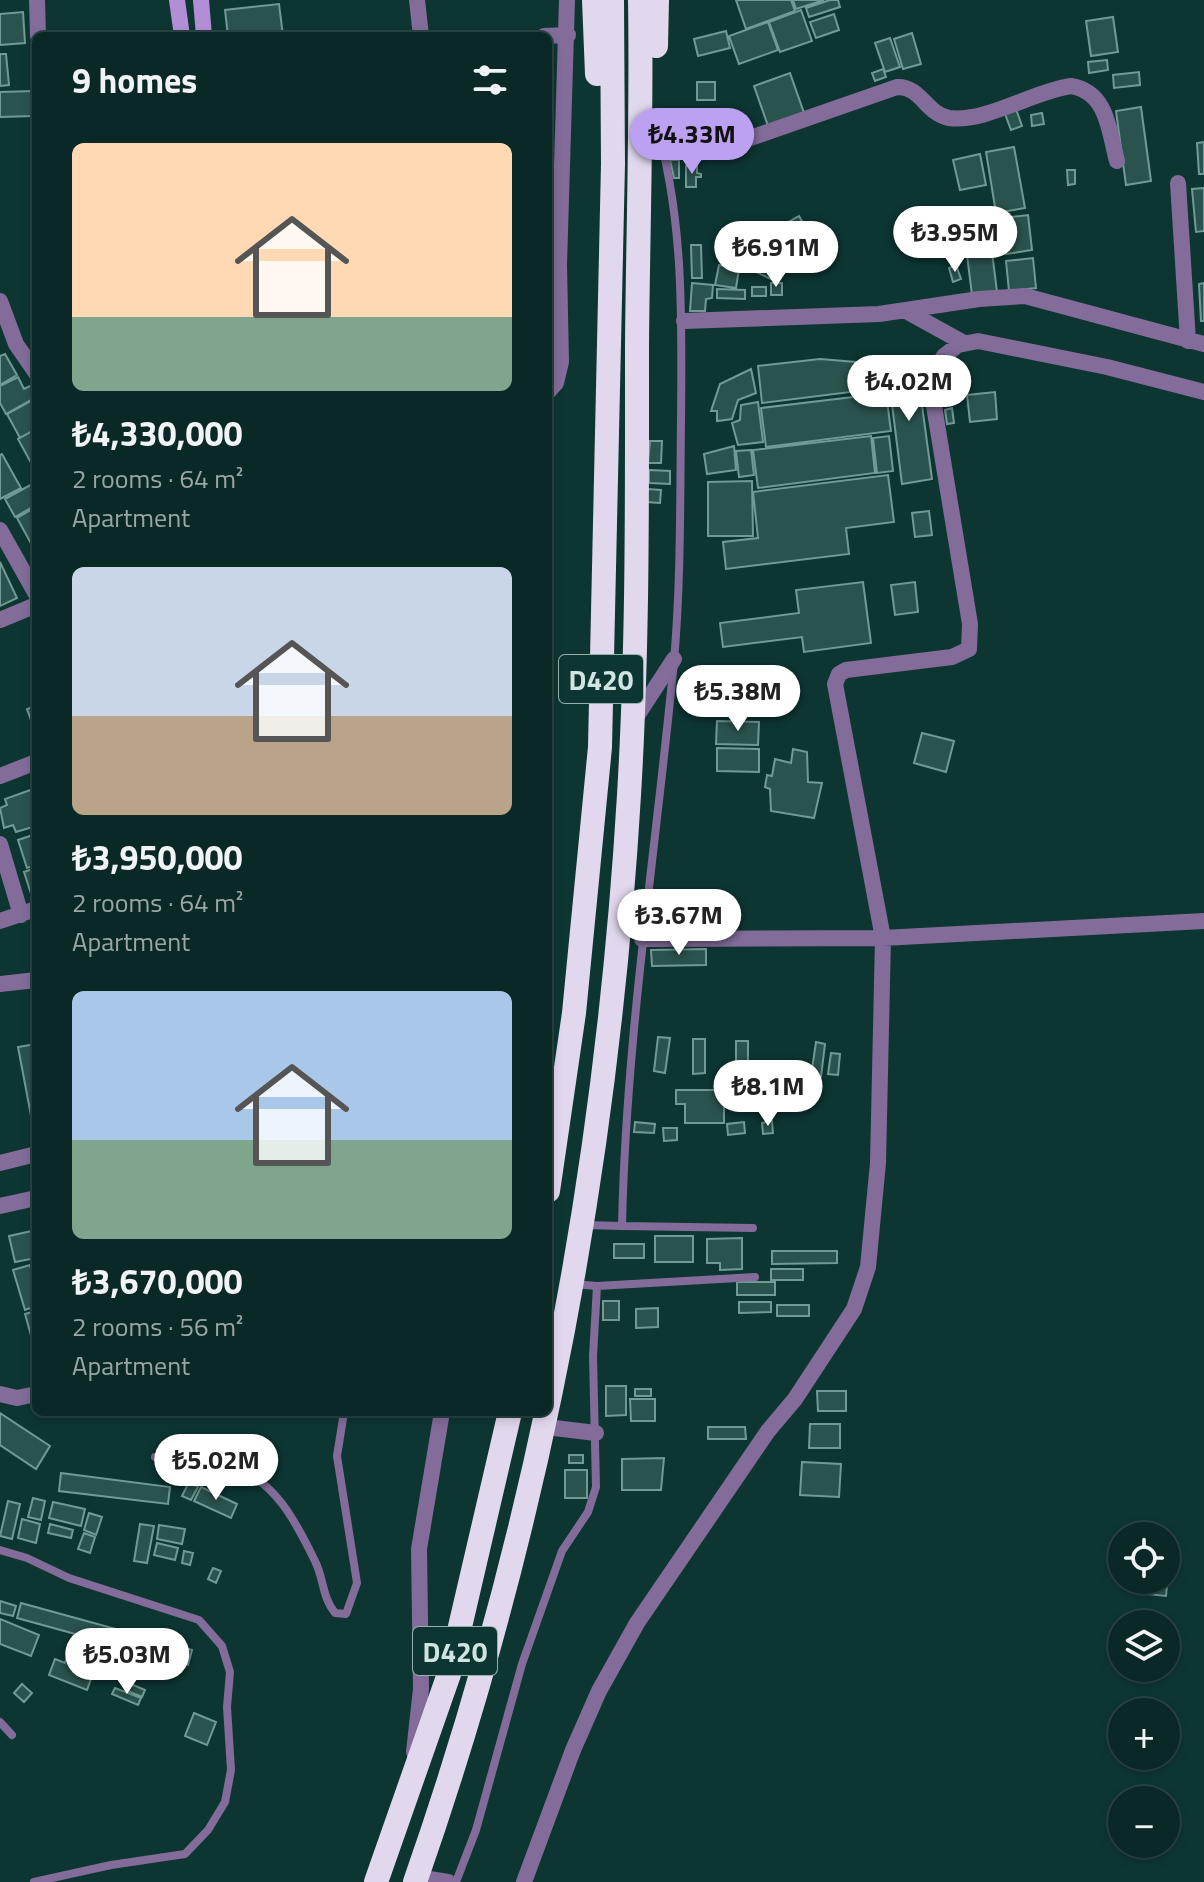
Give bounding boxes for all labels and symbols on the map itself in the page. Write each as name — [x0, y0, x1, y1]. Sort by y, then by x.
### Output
pin: ₺4.33M — [627, 108, 757, 176]
pin: ₺3.95M — [890, 206, 1020, 274]
pin: ₺6.91M — [711, 221, 841, 289]
pin: ₺4.02M — [844, 355, 974, 423]
road number: D420 — [559, 655, 643, 703]
pin: ₺5.38M — [673, 665, 803, 733]
pin: ₺3.67M — [614, 889, 744, 957]
pin: ₺8.1M — [712, 1060, 824, 1128]
pin: ₺5.02M — [151, 1434, 281, 1502]
road number: D420 — [413, 1627, 497, 1675]
pin: ₺5.03M — [62, 1628, 192, 1696]

